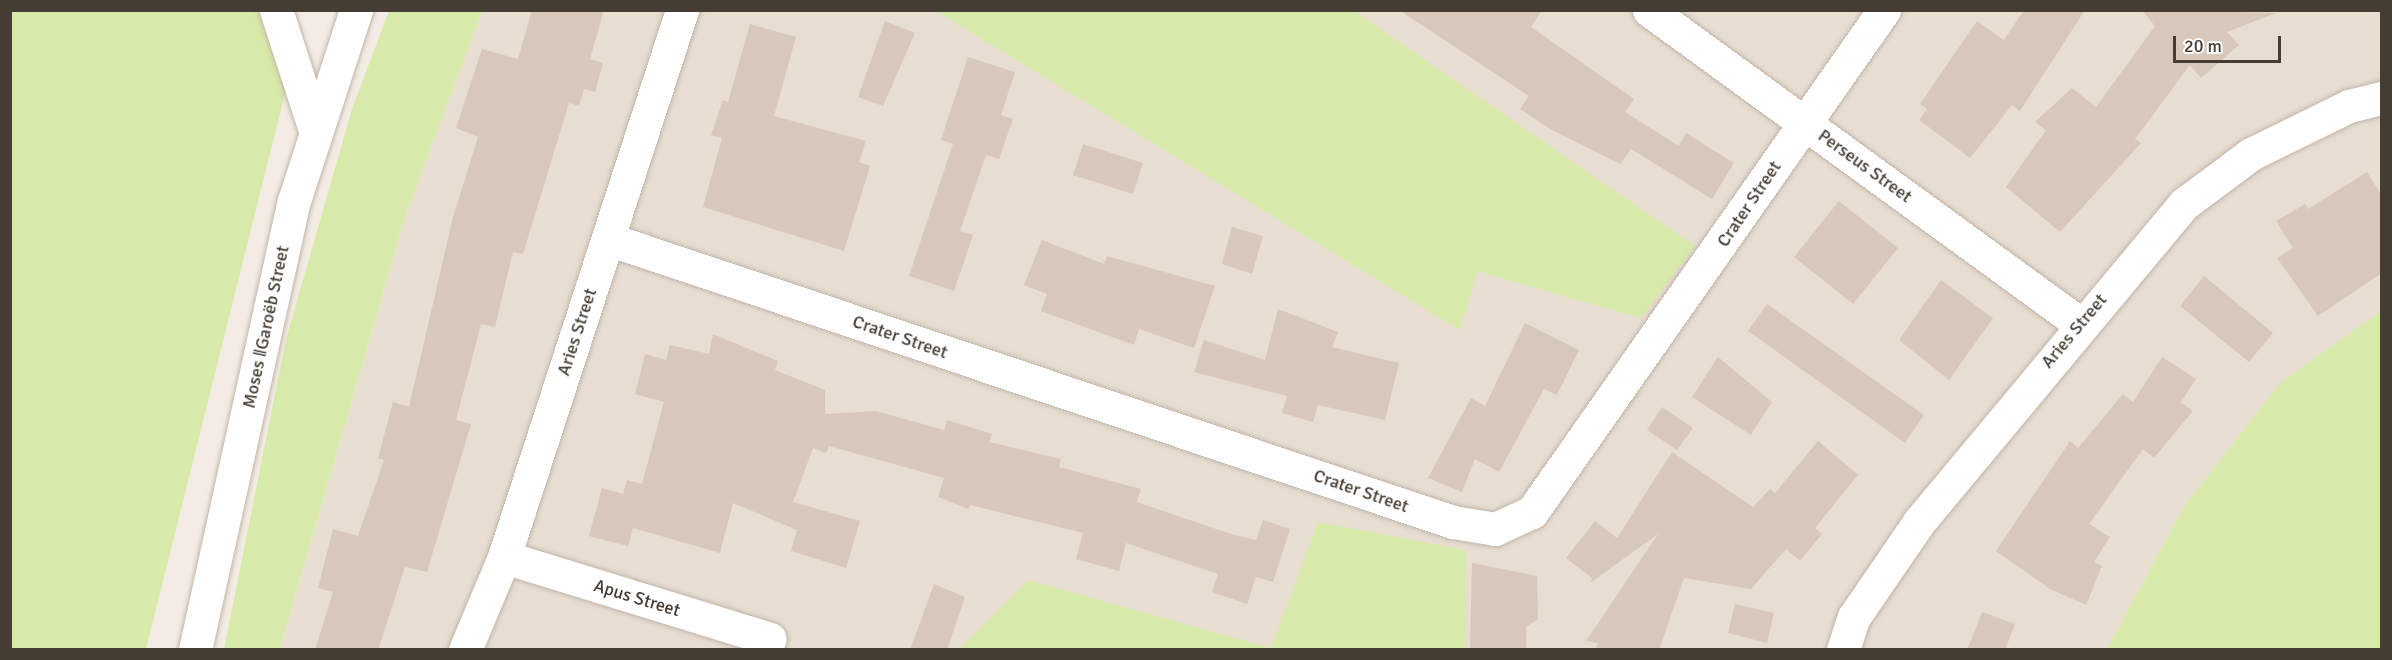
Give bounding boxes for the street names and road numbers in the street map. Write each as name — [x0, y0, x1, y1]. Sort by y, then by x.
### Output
street label: Perseus Street — [1814, 125, 1916, 207]
street label: Crater Street — [1712, 157, 1786, 251]
street label: Moses ǁGaroëb Street — [238, 244, 294, 410]
street label: Aries Street — [553, 286, 601, 378]
street label: Aries Street — [2037, 289, 2111, 373]
street label: Crater Street — [850, 311, 950, 363]
street label: Crater Street — [1311, 465, 1411, 517]
street label: Apus Street — [591, 575, 683, 621]

